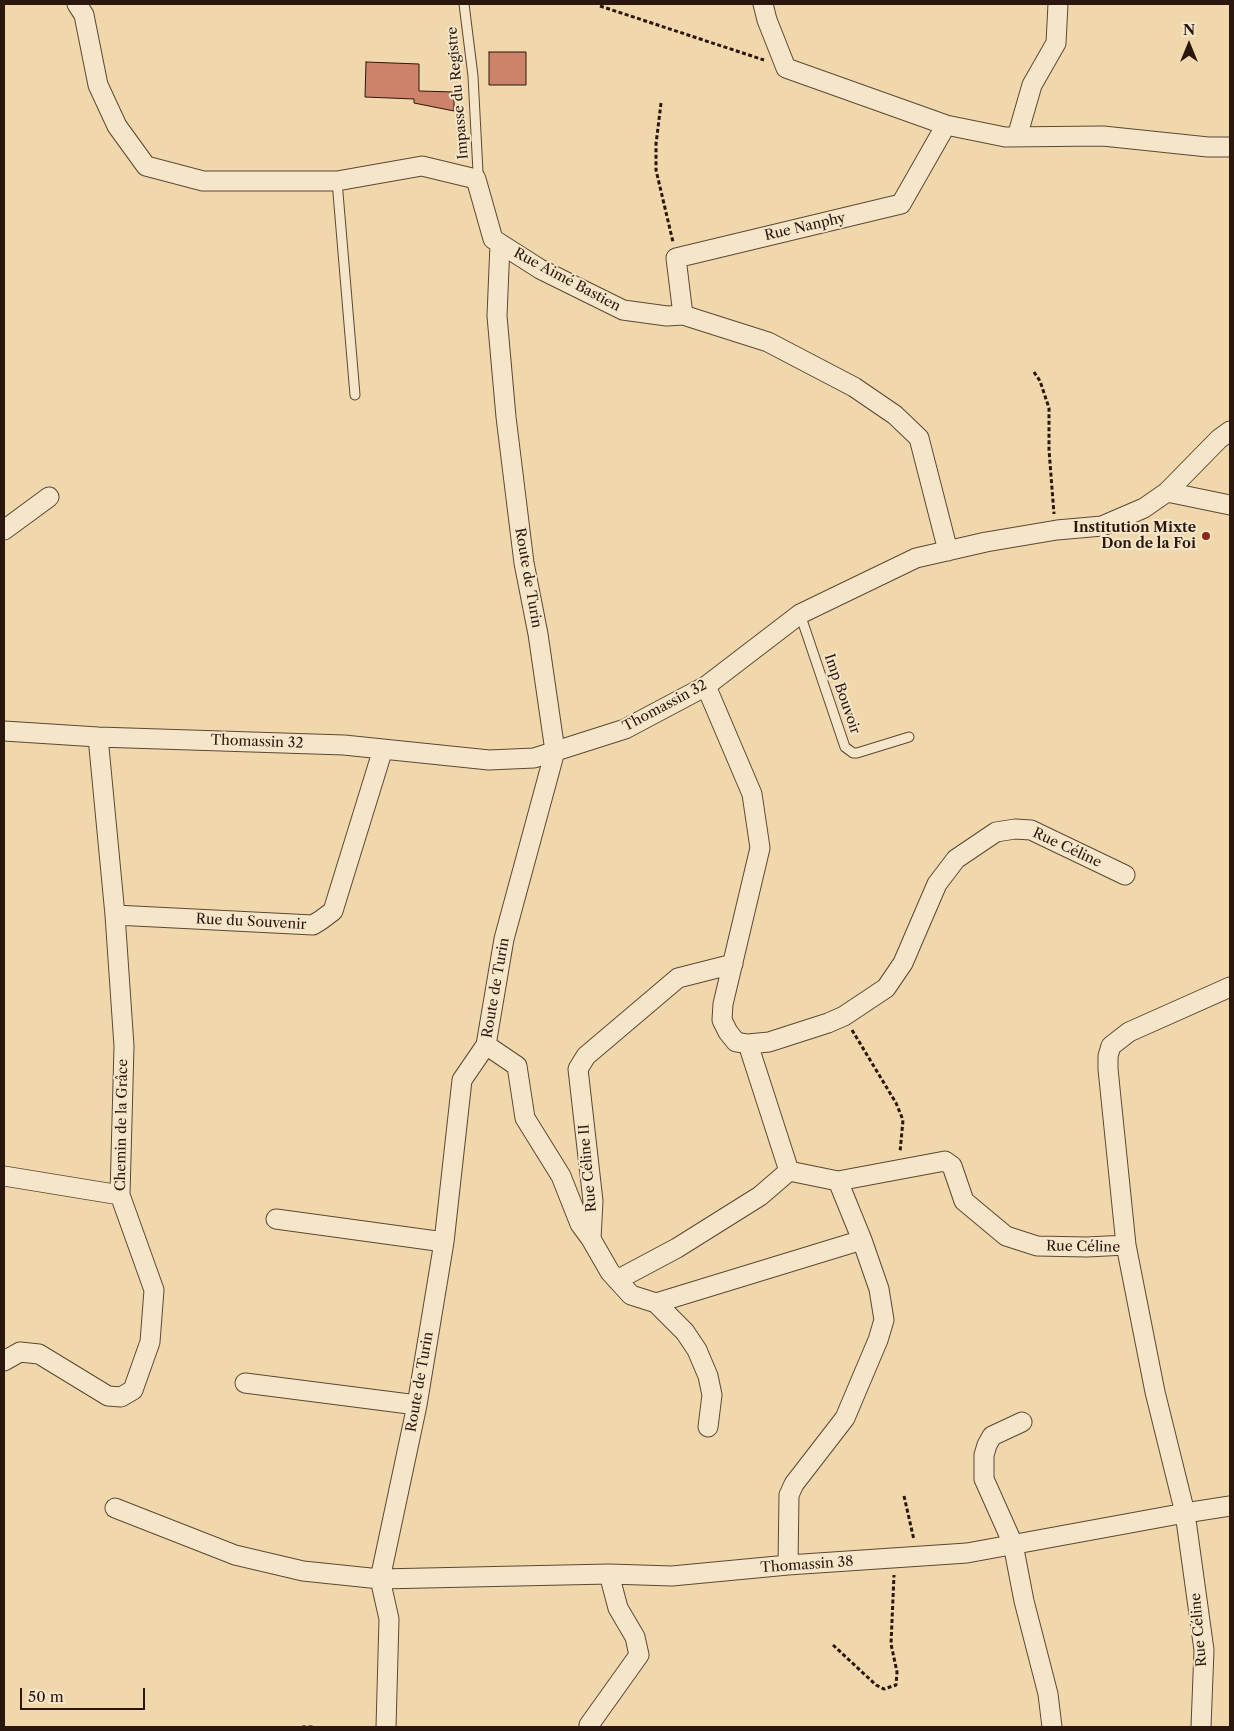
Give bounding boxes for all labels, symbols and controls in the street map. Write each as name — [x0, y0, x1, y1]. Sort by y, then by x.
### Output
north arrow — [1164, 20, 1214, 70]
text: N — [1183, 21, 1195, 39]
street label: Impasse du Registre — [444, 26, 472, 160]
street label: Rue Nanphy — [763, 210, 847, 244]
street label: Rue Aimé Bastien — [511, 245, 623, 315]
place label: Institution Mixte Don de la Foi — [1073, 520, 1196, 552]
street label: Route de Turin — [511, 527, 545, 629]
marker: Institution Mixte Don de la Foi — [1200, 530, 1212, 542]
street label: Imp Bouvoir — [820, 652, 864, 736]
street label: Thomassin 32 — [620, 677, 710, 735]
street label: Thomassin 32 — [210, 732, 304, 752]
street label: Rue Céline — [1030, 825, 1104, 871]
street label: Rue du Souvenir — [195, 911, 307, 933]
street label: Route de Turin — [479, 937, 513, 1039]
street label: Chemin de la Grâce — [112, 1059, 132, 1191]
street label: Rue Céline II — [576, 1123, 600, 1213]
street label: Rue Céline — [1046, 1238, 1120, 1256]
street label: Route de Turin — [403, 1331, 437, 1433]
street label: Thomassin 38 — [760, 1553, 854, 1577]
street label: Rue Céline — [1187, 1592, 1211, 1668]
scale bar — [22, 1678, 148, 1710]
text: 50 m — [28, 1687, 64, 1706]

